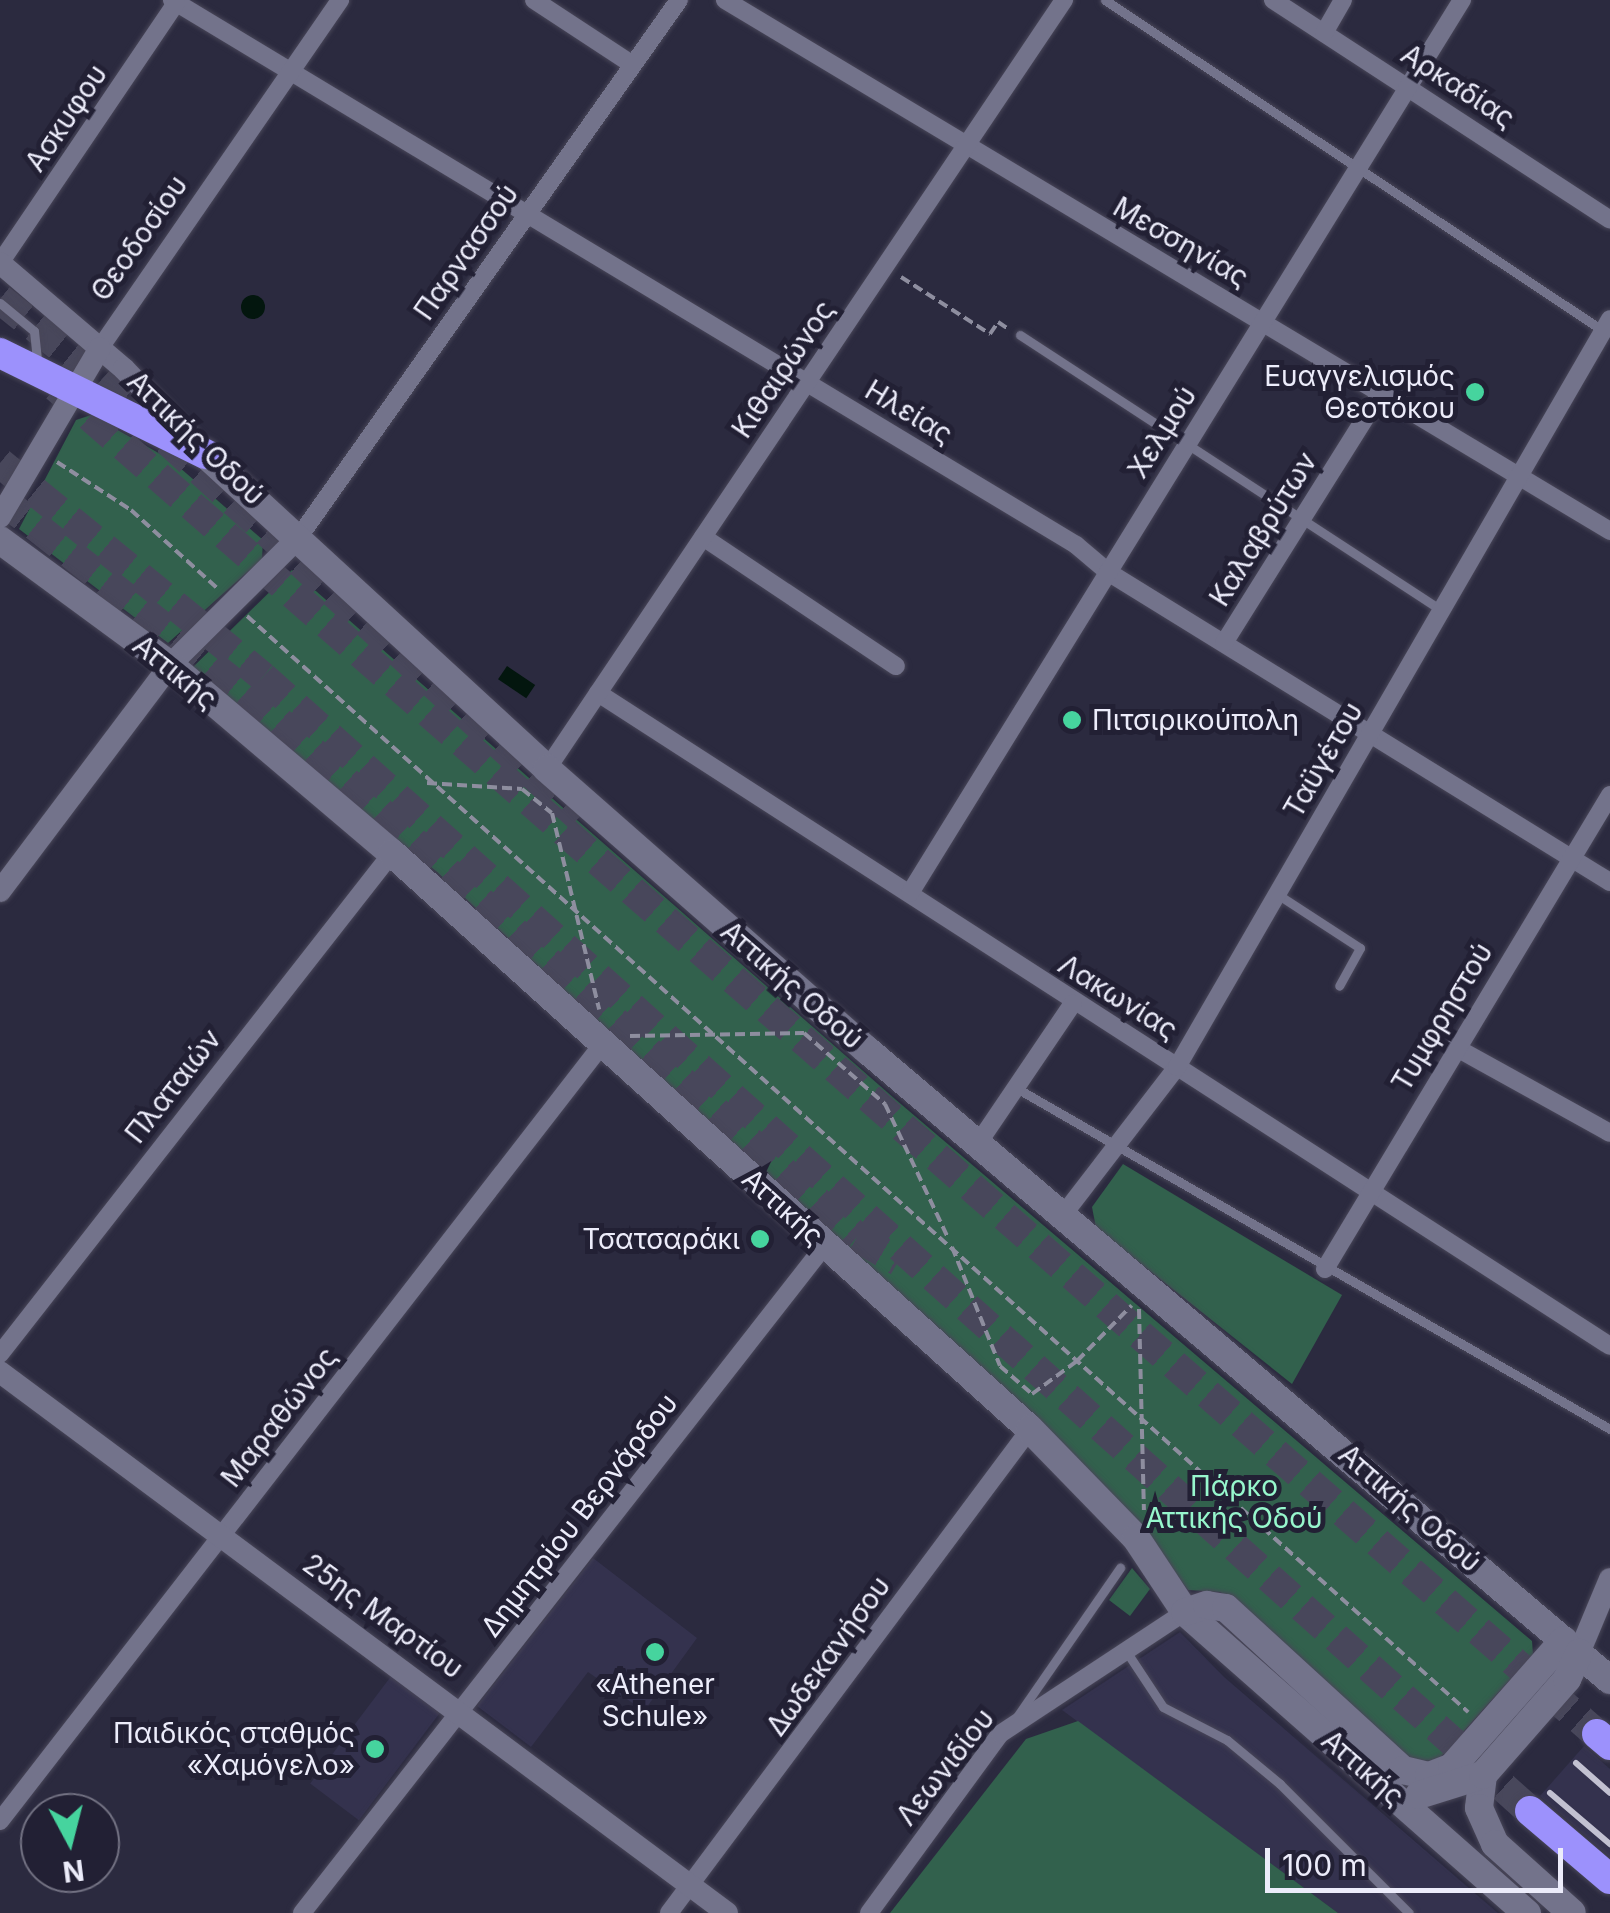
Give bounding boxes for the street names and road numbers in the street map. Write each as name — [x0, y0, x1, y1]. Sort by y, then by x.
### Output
street label: Αρκαδίας — [1395, 37, 1521, 135]
street label: Ασκυφου — [18, 58, 114, 178]
street label: Θεοδοσίου — [84, 169, 194, 307]
street label: Παρνασσού — [407, 178, 525, 326]
street label: Μεσσηνίας — [1107, 190, 1255, 294]
street label: Κιθαιρώνος — [725, 294, 841, 444]
street label: Αττικής Οδού — [121, 364, 271, 512]
street label: Ηλείας — [859, 373, 959, 451]
street label: Χελμού — [1121, 380, 1203, 484]
street label: Καλαβρύτων — [1202, 446, 1324, 612]
street label: Αττικής — [126, 628, 224, 716]
street label: Ταϋγέτου — [1277, 696, 1369, 824]
street label: Αττικής Οδού — [714, 914, 870, 1056]
street label: Τυμφρηστού — [1385, 937, 1499, 1097]
street label: Λακωνίας — [1052, 947, 1184, 1047]
street label: Πλαταιών — [118, 1022, 228, 1150]
street label: Αττικής — [735, 1162, 831, 1252]
street label: Μαραθώνος — [214, 1340, 344, 1494]
street label: Δημητρίου Βερνάρδου — [474, 1387, 684, 1643]
street label: Αττικής Οδού — [1332, 1437, 1488, 1579]
street label: 25ης Μαρτίου — [296, 1547, 470, 1685]
street label: Δωδεκανήσου — [759, 1570, 897, 1742]
street label: Λεωνιδίου — [889, 1702, 1001, 1832]
street label: Αττικής — [1315, 1723, 1411, 1813]

